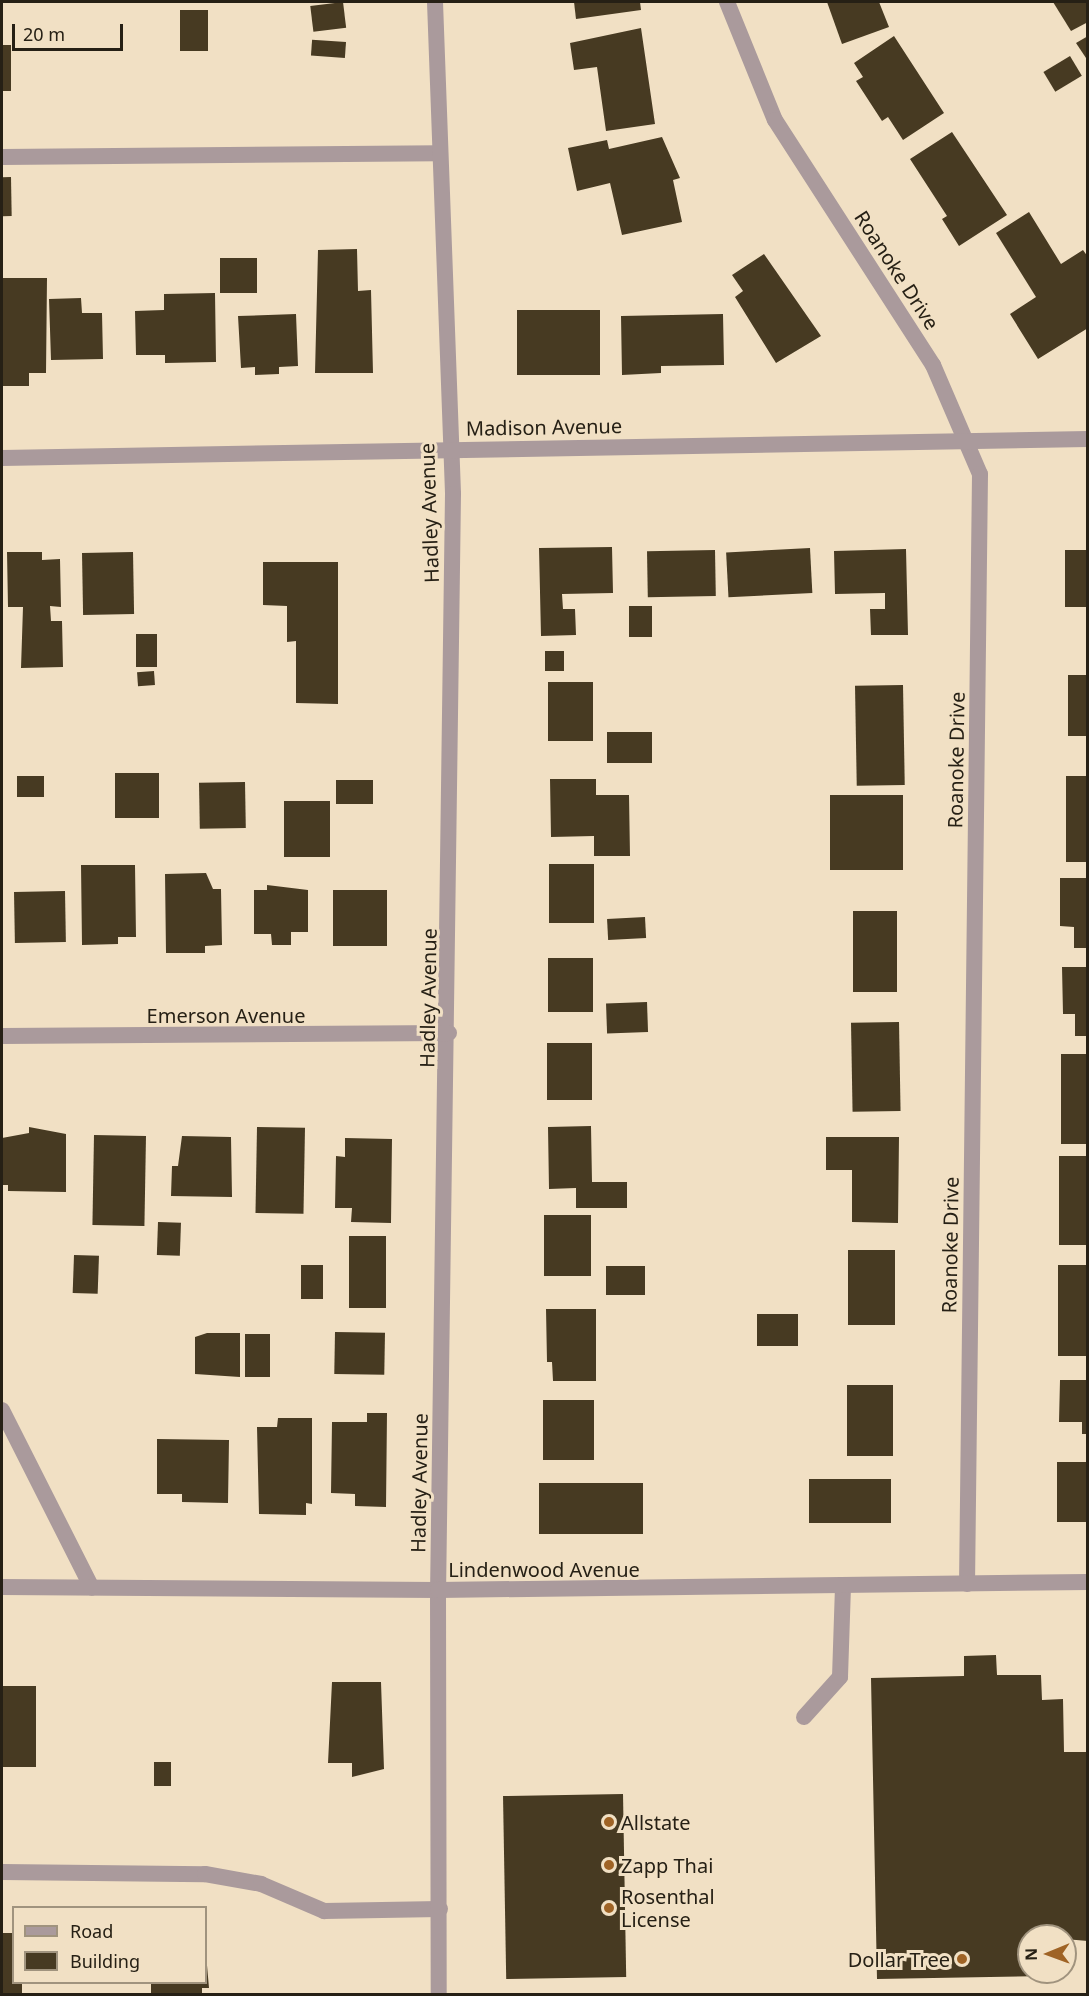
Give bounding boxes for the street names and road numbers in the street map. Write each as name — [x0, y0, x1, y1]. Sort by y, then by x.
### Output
street label: Roanoke Drive — [850, 206, 944, 334]
street label: Madison Avenue — [466, 414, 622, 440]
street label: Hadley Avenue — [415, 443, 443, 583]
street label: Roanoke Drive — [943, 691, 969, 829]
street label: Hadley Avenue — [415, 928, 441, 1068]
street label: Emerson Avenue — [147, 1003, 305, 1027]
street label: Roanoke Drive — [937, 1176, 963, 1314]
street label: Hadley Avenue — [406, 1413, 432, 1553]
street label: Lindenwood Avenue — [448, 1557, 640, 1581]

